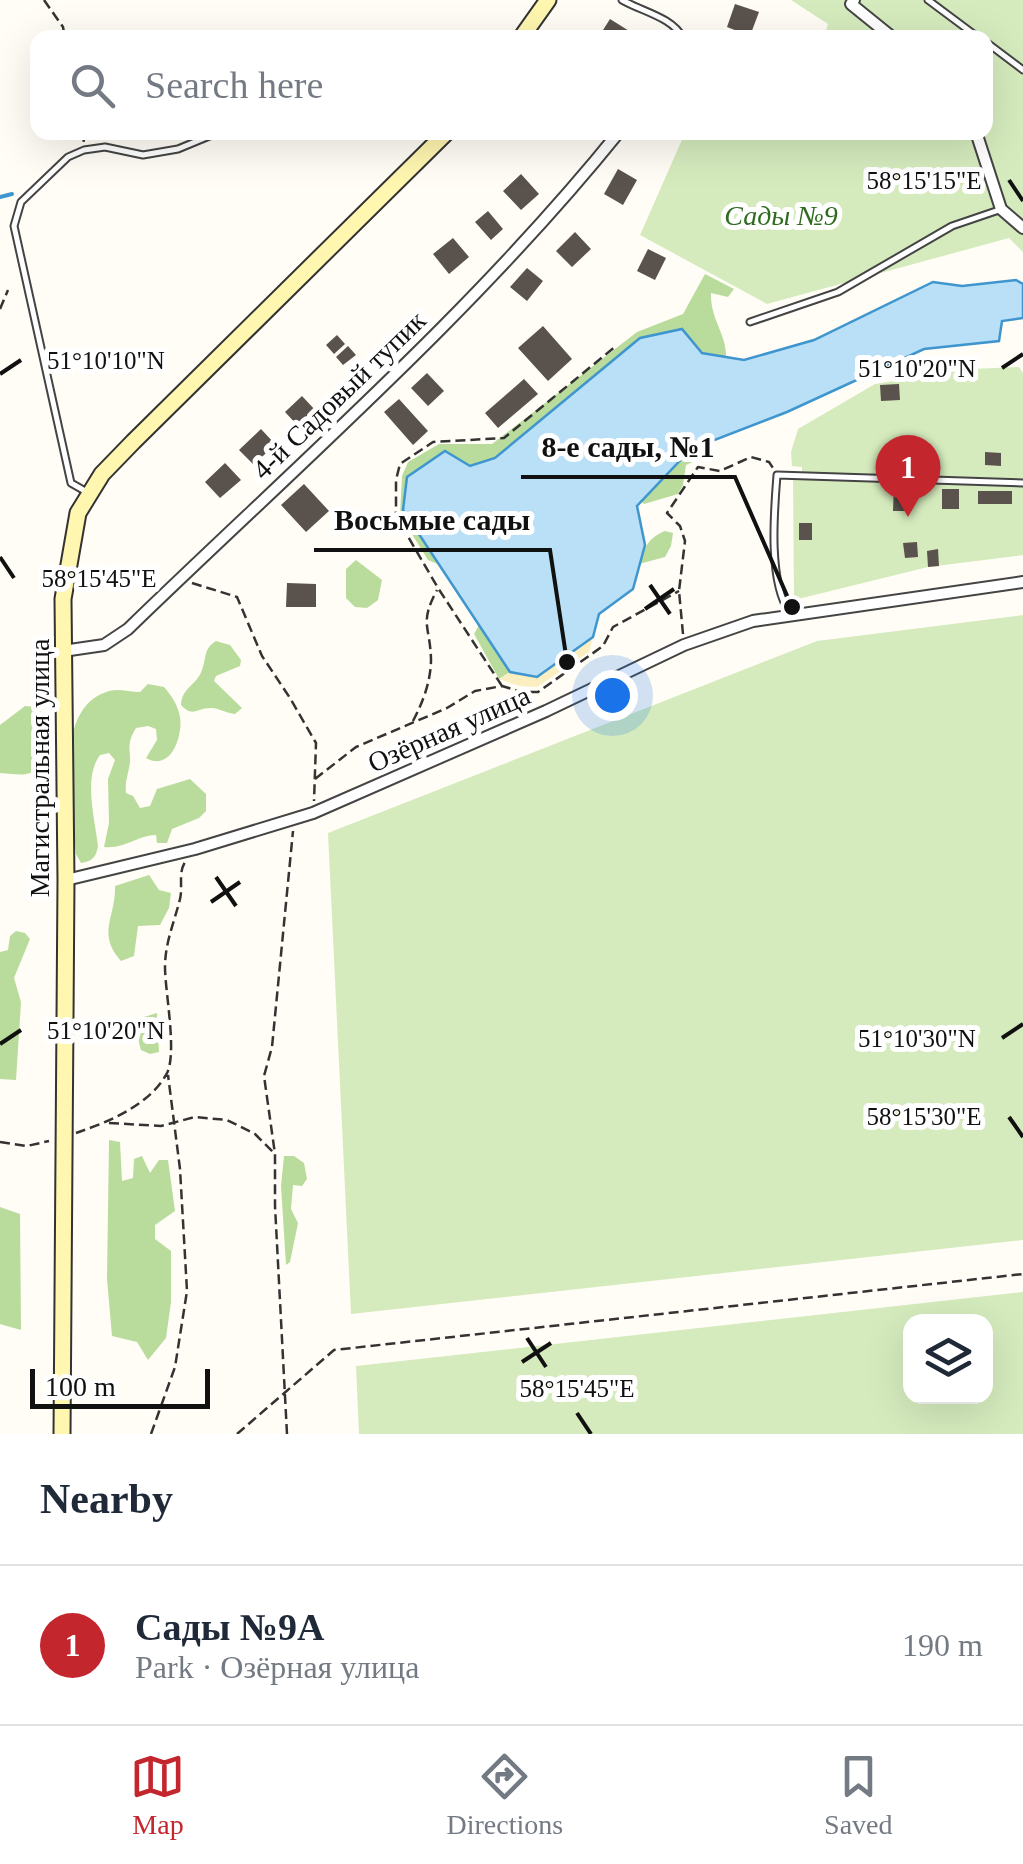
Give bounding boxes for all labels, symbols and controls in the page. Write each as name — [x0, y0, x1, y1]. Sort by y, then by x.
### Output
search box — [30, 30, 993, 140]
icon: search — [65, 58, 120, 113]
text: Search here — [145, 64, 323, 106]
text: 58°15'15"E — [867, 167, 981, 194]
park label: Сады №9 — [724, 200, 838, 231]
street label: 4-й Садовый тупик — [246, 304, 432, 485]
text: 51°10'10"N — [47, 347, 165, 374]
text: 51°10'20"N — [858, 355, 976, 382]
callout: 8-е сады, №1 — [521, 417, 735, 477]
text: 8-е сады, №1 — [541, 430, 715, 463]
pin: 1 — [876, 434, 940, 517]
callout: Восьмые сады — [314, 490, 550, 550]
text: Восьмые сады — [334, 503, 530, 536]
text: 58°15'45"E — [42, 565, 156, 592]
street label: Магистральная улица — [24, 638, 55, 897]
your location — [587, 670, 638, 721]
street label: Озёрная улица — [363, 679, 535, 779]
text: 51°10'20"N — [47, 1017, 165, 1044]
text: 51°10'30"N — [858, 1025, 976, 1052]
text: 58°15'30"E — [867, 1103, 981, 1130]
map controls — [903, 1314, 993, 1404]
button: layers — [903, 1314, 993, 1404]
scale bar — [30, 1364, 210, 1408]
text: 100 m — [45, 1371, 116, 1402]
text: 58°15'45"E — [520, 1375, 634, 1402]
text: Nearby — [40, 1476, 173, 1522]
text: Сады №9А — [135, 1606, 324, 1648]
text: 1 — [65, 1627, 81, 1663]
text: 190 m — [902, 1627, 983, 1663]
text: Park · Озёрная улица — [135, 1649, 419, 1685]
tab: Map — [130, 1749, 185, 1841]
tab: Directions — [446, 1749, 563, 1841]
tab: Saved — [824, 1749, 893, 1841]

